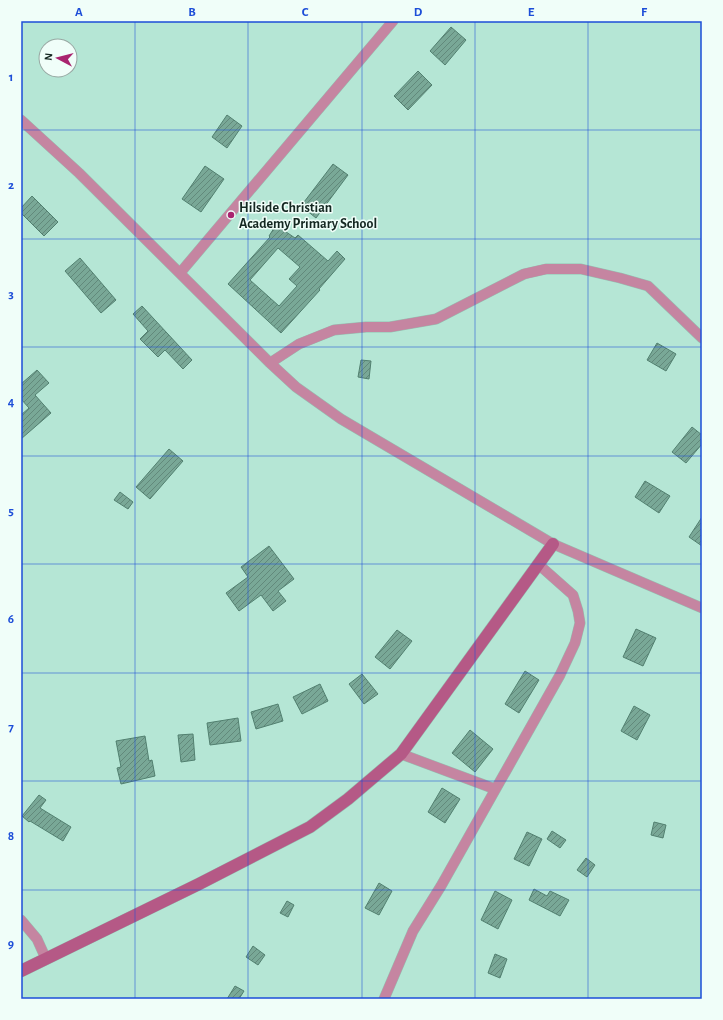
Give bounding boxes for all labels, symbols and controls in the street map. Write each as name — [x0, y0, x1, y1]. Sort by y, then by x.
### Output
text: A — [75, 6, 83, 19]
text: B — [188, 6, 196, 19]
text: C — [302, 6, 309, 19]
text: D — [414, 6, 423, 19]
text: E — [528, 6, 535, 19]
text: F — [641, 6, 648, 19]
north arrow — [38, 38, 78, 78]
text: N — [43, 52, 54, 61]
text: 1 — [9, 71, 13, 84]
text: 2 — [8, 179, 14, 192]
place label: Hilside Christian Academy Primary School — [239, 201, 377, 231]
marker: Hilside Christian Academy Primary School — [226, 210, 236, 220]
text: 3 — [8, 288, 14, 301]
text: 4 — [8, 396, 15, 409]
text: 5 — [8, 505, 14, 518]
text: 6 — [8, 613, 14, 626]
text: 7 — [8, 721, 14, 734]
text: 8 — [8, 830, 14, 843]
text: 9 — [8, 938, 14, 951]

